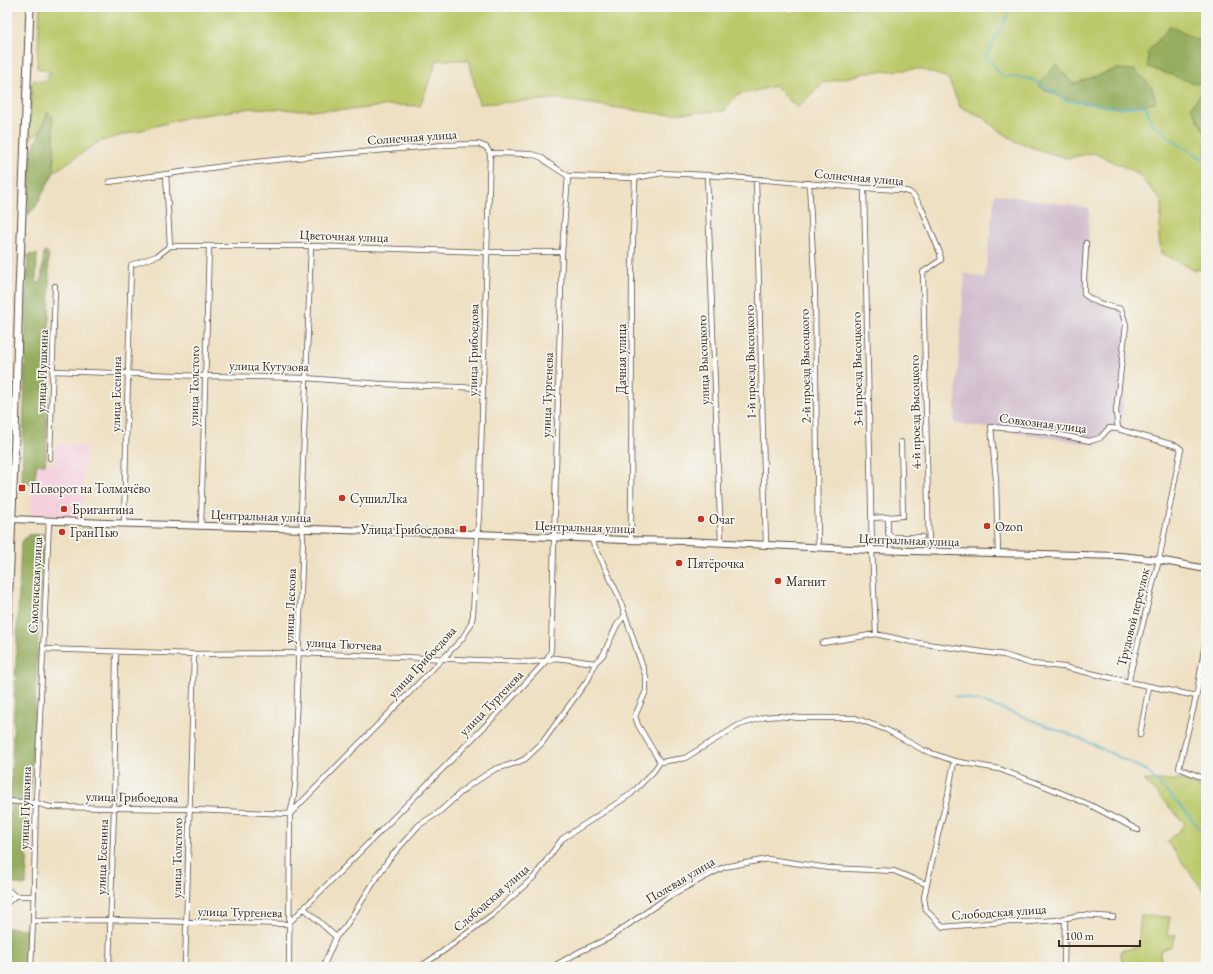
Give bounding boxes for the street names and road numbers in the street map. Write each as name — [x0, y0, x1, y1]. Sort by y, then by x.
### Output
street label: Солнечная улица — [367, 125, 458, 149]
street label: Солнечная улица — [813, 165, 905, 189]
street label: Цветочная улица — [299, 226, 390, 246]
street label: улица Грибоедова — [464, 303, 482, 396]
street label: 1-й проезд Высоцкого — [741, 305, 759, 419]
street label: 2-й проезд Высоцкого — [796, 309, 814, 423]
street label: 3-й проезд Высоцкого — [848, 312, 866, 426]
street label: улица Высоцкого — [693, 315, 713, 405]
street label: Дачная улица — [613, 323, 630, 394]
street label: улица Пушкина — [32, 328, 52, 413]
street label: улица Толстого — [185, 345, 203, 427]
street label: улица Тургенева — [537, 351, 557, 438]
street label: улица Есенина — [107, 355, 125, 432]
street label: 4-й проезд Высоцкого — [906, 355, 924, 469]
street label: улица Кутузова — [229, 357, 310, 375]
street label: Совхозная улица — [998, 409, 1089, 437]
street label: Центральная улица — [210, 506, 313, 526]
street label: Центральная улица — [534, 517, 637, 537]
street label: Центральная улица — [858, 530, 961, 550]
street label: Смоленская улица — [24, 536, 46, 634]
street label: Трудовой переулок — [1113, 565, 1154, 668]
street label: улица Лескова — [280, 567, 300, 644]
street label: улица Грибоедова — [384, 622, 460, 702]
street label: улица Тютчева — [306, 634, 383, 655]
street label: улица Тургенева — [455, 666, 527, 739]
street label: улица Пушкина — [15, 765, 35, 850]
street label: улица Грибоедова — [86, 788, 179, 806]
street label: улица Толстого — [168, 817, 186, 899]
street label: улица Есенина — [92, 818, 112, 895]
street label: Полевая улица — [642, 852, 718, 907]
street label: Слободская улица — [450, 860, 533, 936]
street label: Слободская улица — [951, 900, 1048, 924]
street label: улица Тургенева — [197, 903, 283, 921]

